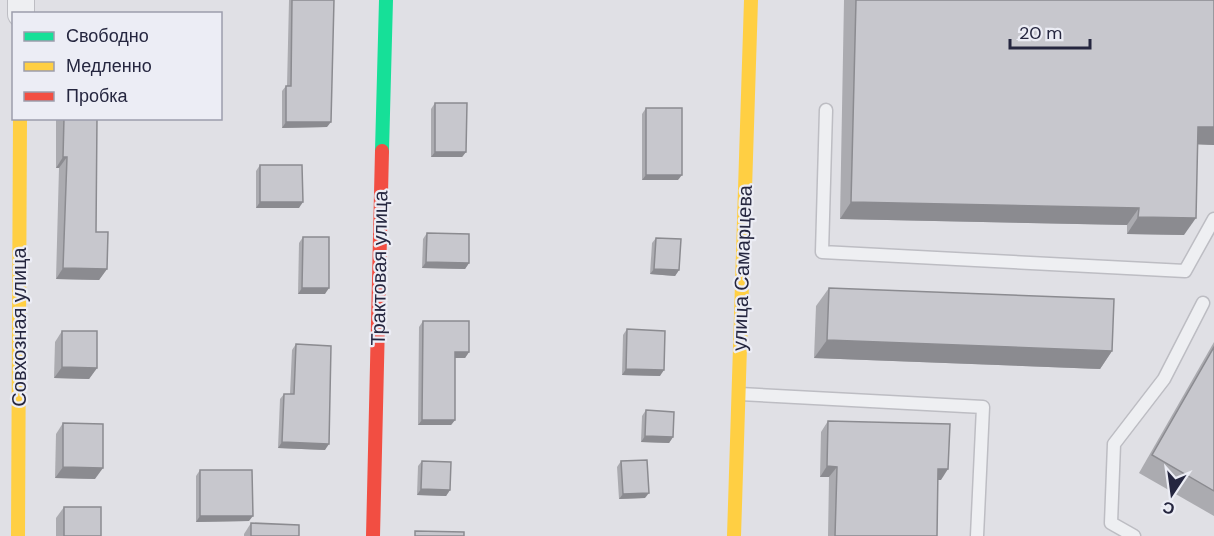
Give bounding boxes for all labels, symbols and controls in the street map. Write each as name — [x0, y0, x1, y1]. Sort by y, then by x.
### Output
legend — [12, 12, 222, 120]
scale bar — [1010, 12, 1090, 50]
text: 20 m — [1019, 21, 1062, 45]
text: Свободно — [66, 24, 149, 48]
text: Медленно — [66, 54, 152, 78]
text: Пробка — [66, 84, 129, 108]
street label: улица Самарцева — [726, 184, 758, 351]
street label: Трактовая улица — [365, 189, 393, 346]
street label: Совхозная улица — [6, 246, 32, 407]
north arrow — [1142, 464, 1202, 524]
text: С — [1160, 496, 1177, 520]

